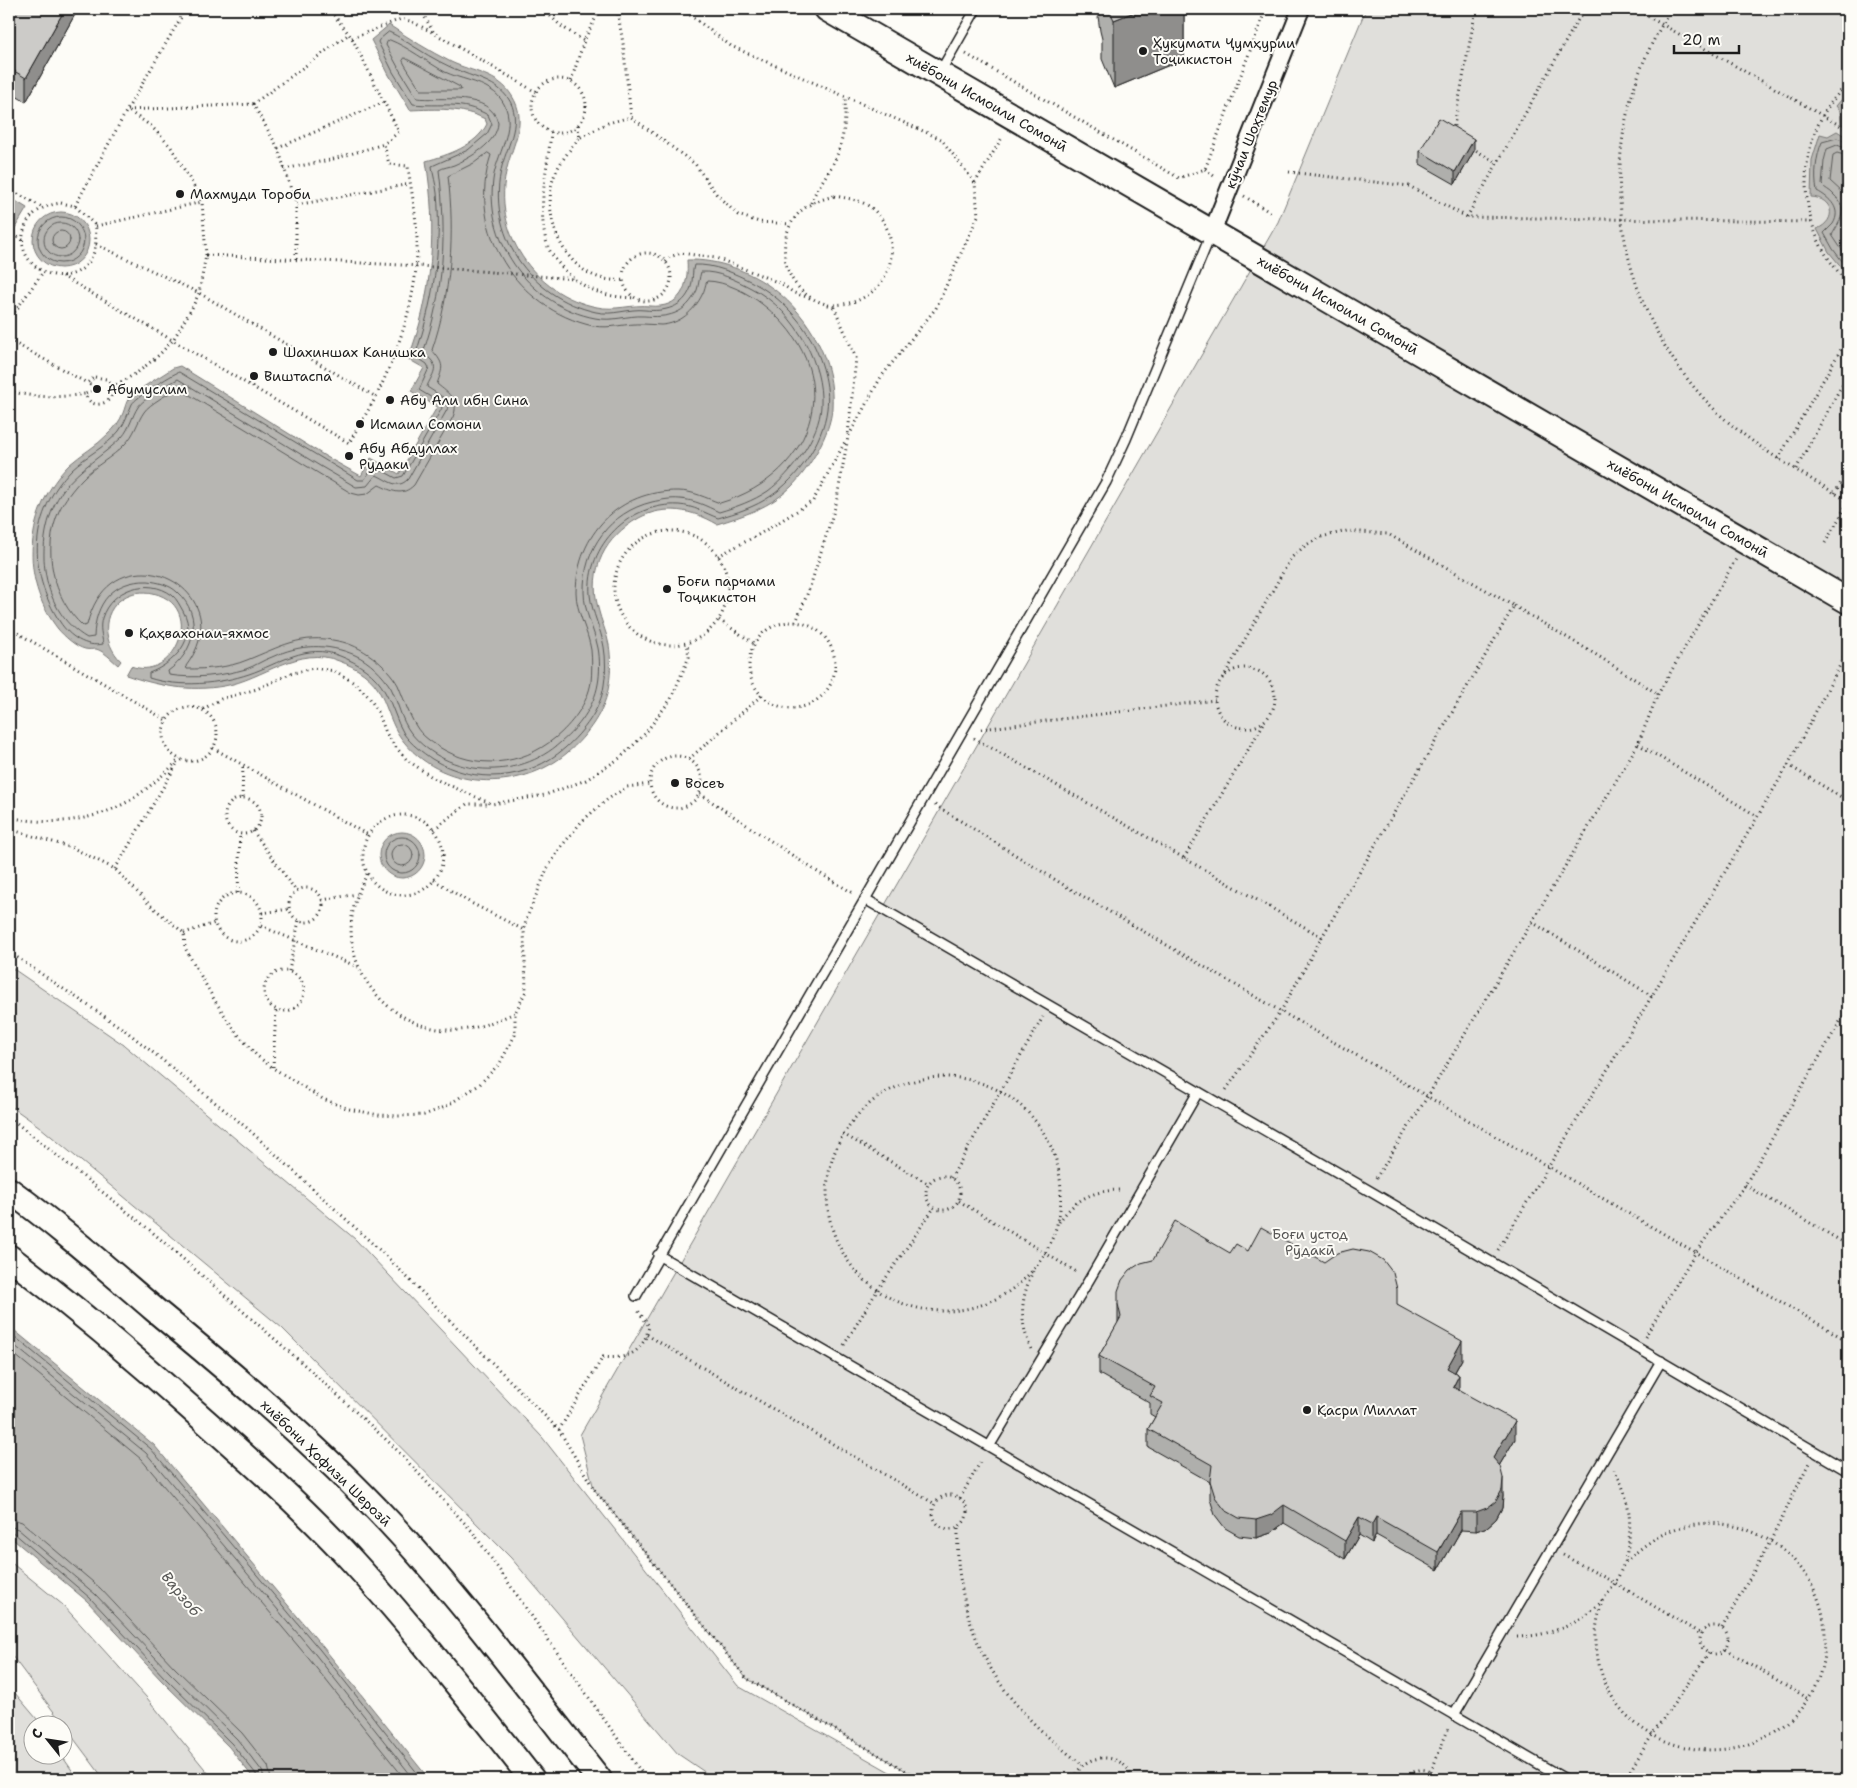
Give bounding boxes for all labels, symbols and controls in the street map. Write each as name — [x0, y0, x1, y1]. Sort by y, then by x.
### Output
scale bar — [1674, 22, 1740, 54]
text: 20 m — [1682, 30, 1721, 50]
place label: Ҳукумати Ҷумҳурии Тоҷикистон — [1153, 34, 1295, 68]
marker: Ҳукумати Ҷумҳурии Тоҷикистон — [1137, 45, 1149, 57]
street label: хиёбони Исмоили Сомонӣ — [903, 48, 1071, 156]
street label: кӯчаи Шоҳтемур — [1221, 77, 1281, 191]
place label: Махмуди Тороби — [190, 185, 311, 203]
marker: Махмуди Тороби — [174, 188, 186, 200]
street label: хиёбони Исмоили Сомонӣ — [1254, 251, 1422, 359]
place label: Шахиншах Канишка — [283, 343, 426, 361]
marker: Шахиншах Канишка — [267, 346, 279, 358]
place label: Виштаспа — [264, 367, 332, 385]
marker: Виштаспа — [248, 370, 260, 382]
place label: Абумуслим — [107, 380, 187, 398]
marker: Абумуслим — [91, 383, 103, 395]
place label: Абу Али ибн Сина — [400, 391, 528, 409]
marker: Абу Али ибн Сина — [384, 394, 396, 406]
place label: Исмаил Сомони — [370, 415, 481, 433]
marker: Исмаил Сомони — [354, 418, 366, 430]
place label: Абу Абдуллах Рудаки — [359, 439, 457, 473]
marker: Абу Абдуллах Рудаки — [343, 450, 355, 462]
street label: хиёбони Исмоили Сомонӣ — [1604, 454, 1772, 562]
place label: Боғи парчами Тоҷикистон — [677, 572, 775, 606]
marker: Боғи парчами Тоҷикистон — [661, 583, 673, 595]
place label: Қаҳвахонаи-яхмос — [139, 624, 269, 642]
marker: Қаҳвахонаи-яхмос — [123, 627, 135, 639]
place label: Восеъ — [685, 774, 724, 792]
marker: Восеъ — [669, 777, 681, 789]
park label: Боғи устод Рӯдакӣ — [1272, 1225, 1348, 1259]
street label: хиёбони Ҳофизи Шерозӣ — [257, 1396, 395, 1530]
place label: Қасри Миллат — [1317, 1401, 1418, 1419]
marker: Қасри Миллат — [1301, 1404, 1313, 1416]
water label: Варзоб — [157, 1567, 206, 1621]
north arrow — [22, 1716, 72, 1766]
text: С — [27, 1725, 47, 1742]

